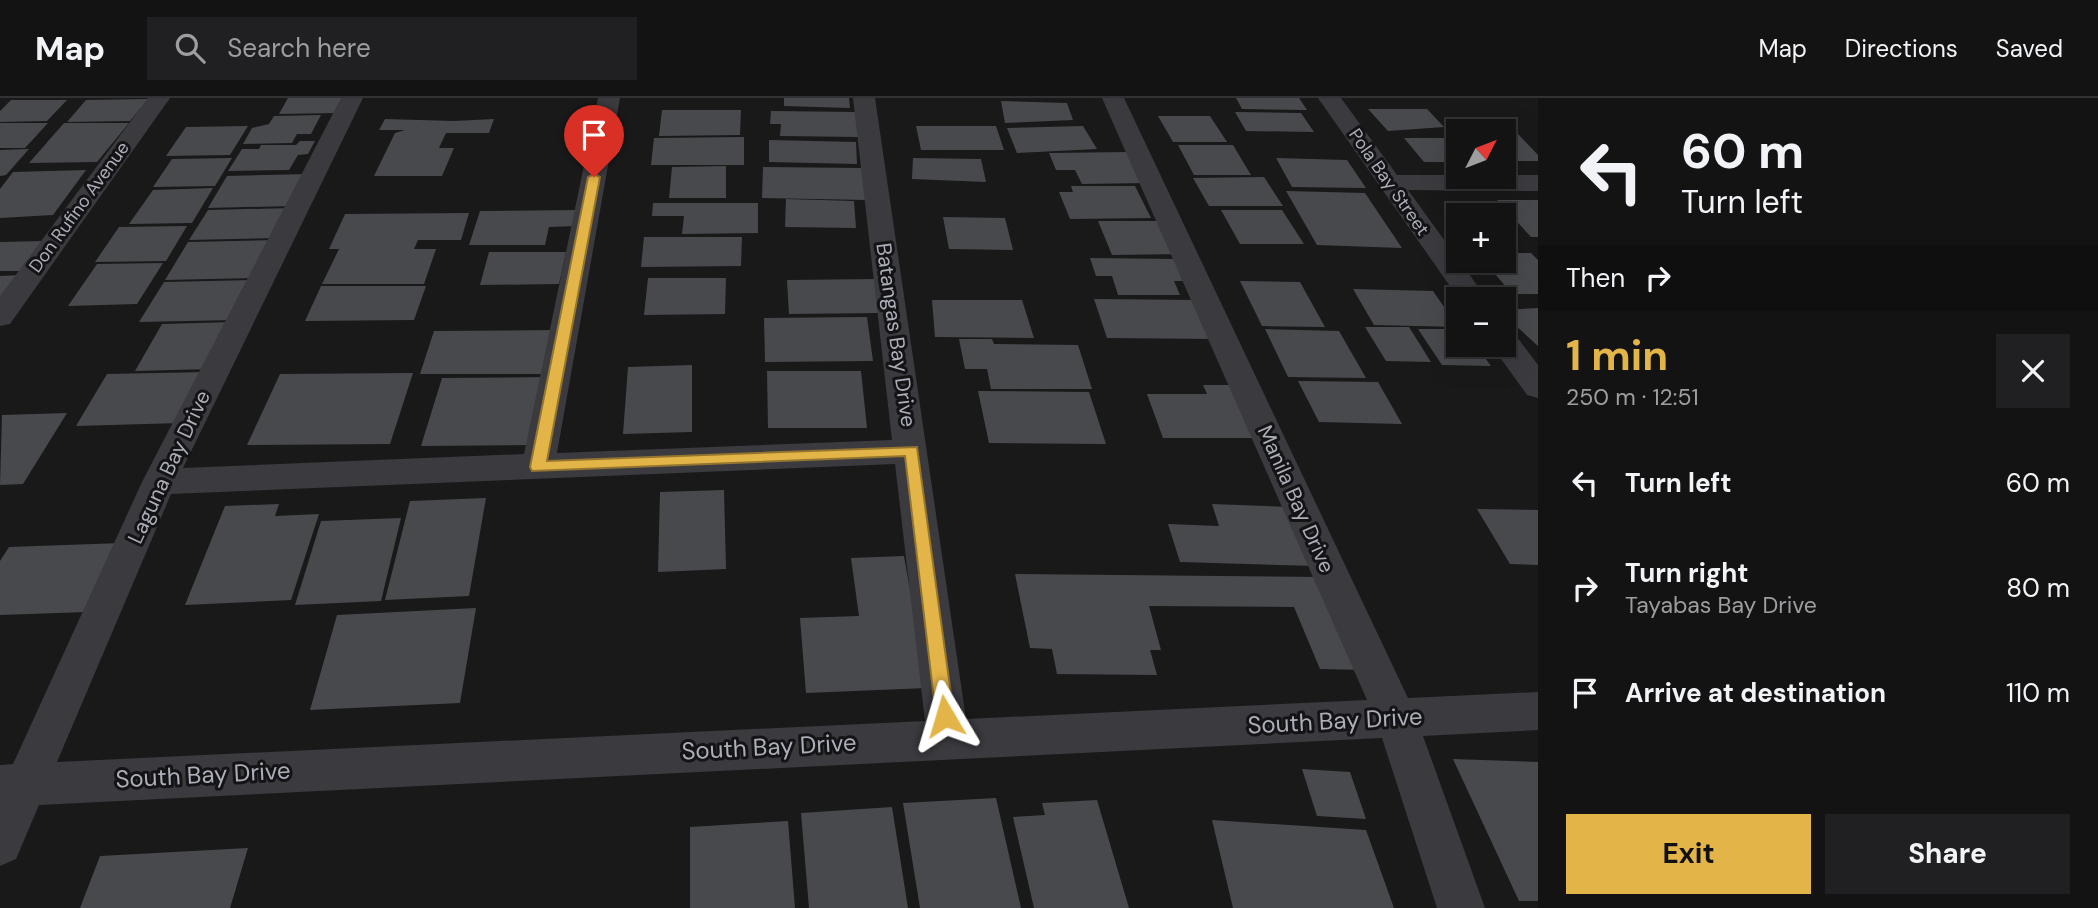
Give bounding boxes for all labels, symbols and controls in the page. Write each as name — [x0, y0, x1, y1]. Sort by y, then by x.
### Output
search box — [147, 17, 637, 80]
text: Map — [35, 27, 105, 70]
icon: search — [171, 29, 209, 67]
text: Search here — [227, 31, 371, 65]
text: Map — [1759, 33, 1807, 64]
text: Directions — [1845, 33, 1958, 64]
text: Saved — [1996, 33, 2063, 64]
pin — [564, 105, 624, 177]
icon: arrive — [575, 116, 613, 154]
north arrow — [1446, 119, 1516, 189]
map controls — [1446, 119, 1516, 357]
text: 60 m — [1681, 119, 1804, 183]
street label: Pola Bay Street — [1343, 124, 1435, 240]
icon: left — [1566, 126, 1657, 217]
street label: Don Rufino Avenue — [23, 137, 135, 277]
text: Turn left — [1681, 181, 1803, 223]
button: + — [1446, 203, 1516, 273]
street label: Batangas Bay Drive — [869, 241, 923, 429]
icon: right — [1639, 259, 1677, 297]
text: Then — [1566, 261, 1625, 295]
button: − — [1446, 287, 1516, 357]
text: 1 min — [1566, 328, 1668, 383]
button: close — [1996, 334, 2070, 408]
text: 250 m · 12:51 — [1566, 382, 1699, 412]
street label: Laguna Bay Drive — [121, 386, 217, 548]
street label: Manila Bay Drive — [1251, 421, 1341, 577]
icon: left — [1566, 464, 1604, 502]
text: Turn left — [1625, 466, 1732, 500]
text: 60 m — [2006, 466, 2070, 500]
text: Turn right — [1625, 556, 1749, 590]
icon: right — [1566, 569, 1604, 607]
text: 80 m — [2006, 571, 2070, 605]
text: Tayabas Bay Drive — [1625, 590, 1817, 620]
icon: arrive — [1566, 674, 1604, 712]
text: Arrive at destination — [1625, 676, 1886, 710]
text: 110 m — [2006, 676, 2070, 710]
position arrow — [908, 679, 982, 753]
street label: South Bay Drive — [1247, 700, 1423, 741]
street label: South Bay Drive — [681, 726, 857, 767]
street label: South Bay Drive — [115, 754, 291, 795]
button: Exit — [1566, 814, 1811, 894]
button: Share — [1825, 814, 2070, 894]

